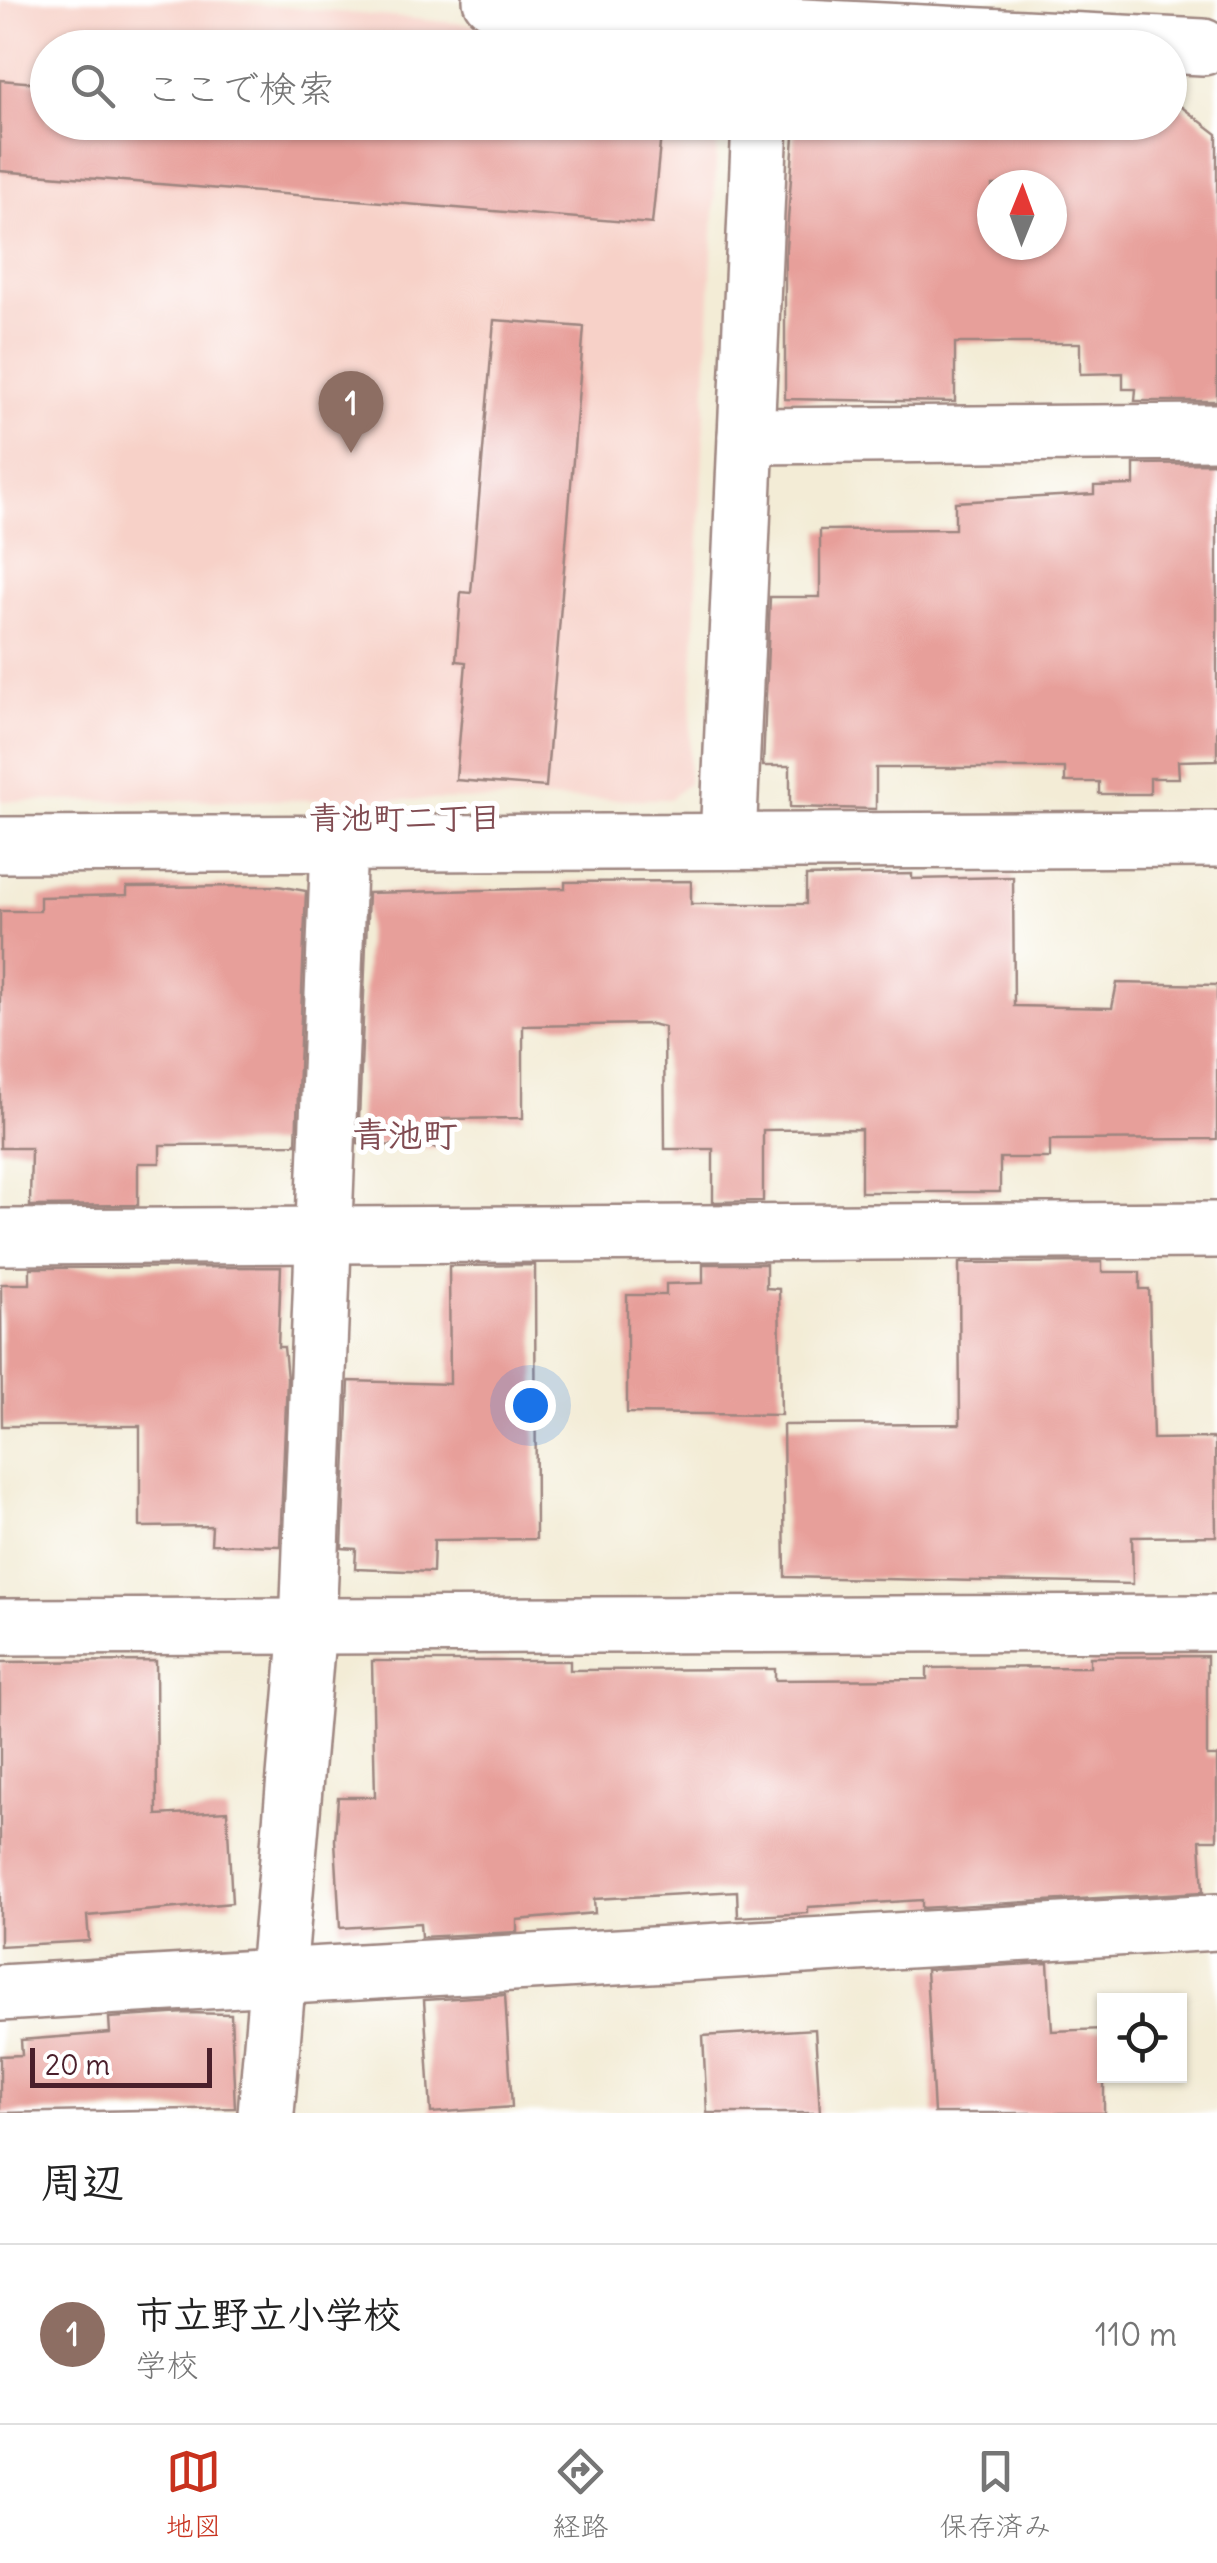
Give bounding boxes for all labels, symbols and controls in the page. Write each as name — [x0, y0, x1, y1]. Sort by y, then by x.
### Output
search box — [30, 30, 1187, 140]
icon: search — [65, 58, 120, 113]
text: ここで検索 — [145, 65, 335, 112]
north arrow — [977, 170, 1067, 260]
pin: 1 — [318, 370, 384, 453]
district label: 青池町二丁目 — [309, 797, 501, 838]
district label: 青池町 — [352, 1112, 458, 1156]
your location — [505, 1380, 556, 1431]
map controls — [1097, 1993, 1187, 2083]
button: locate — [1097, 1993, 1187, 2083]
scale bar — [30, 2043, 212, 2088]
text: 20 m — [45, 2047, 110, 2083]
text: 周辺 — [40, 2156, 124, 2208]
text: 市立野立小学校 — [135, 2291, 401, 2338]
text: 1 — [66, 2314, 79, 2355]
text: 110 m — [1095, 2314, 1177, 2355]
text: 学校 — [135, 2344, 199, 2385]
tab: 地図 — [165, 2444, 222, 2544]
tab: 経路 — [552, 2444, 609, 2544]
tab: 保存済み — [939, 2444, 1052, 2544]

